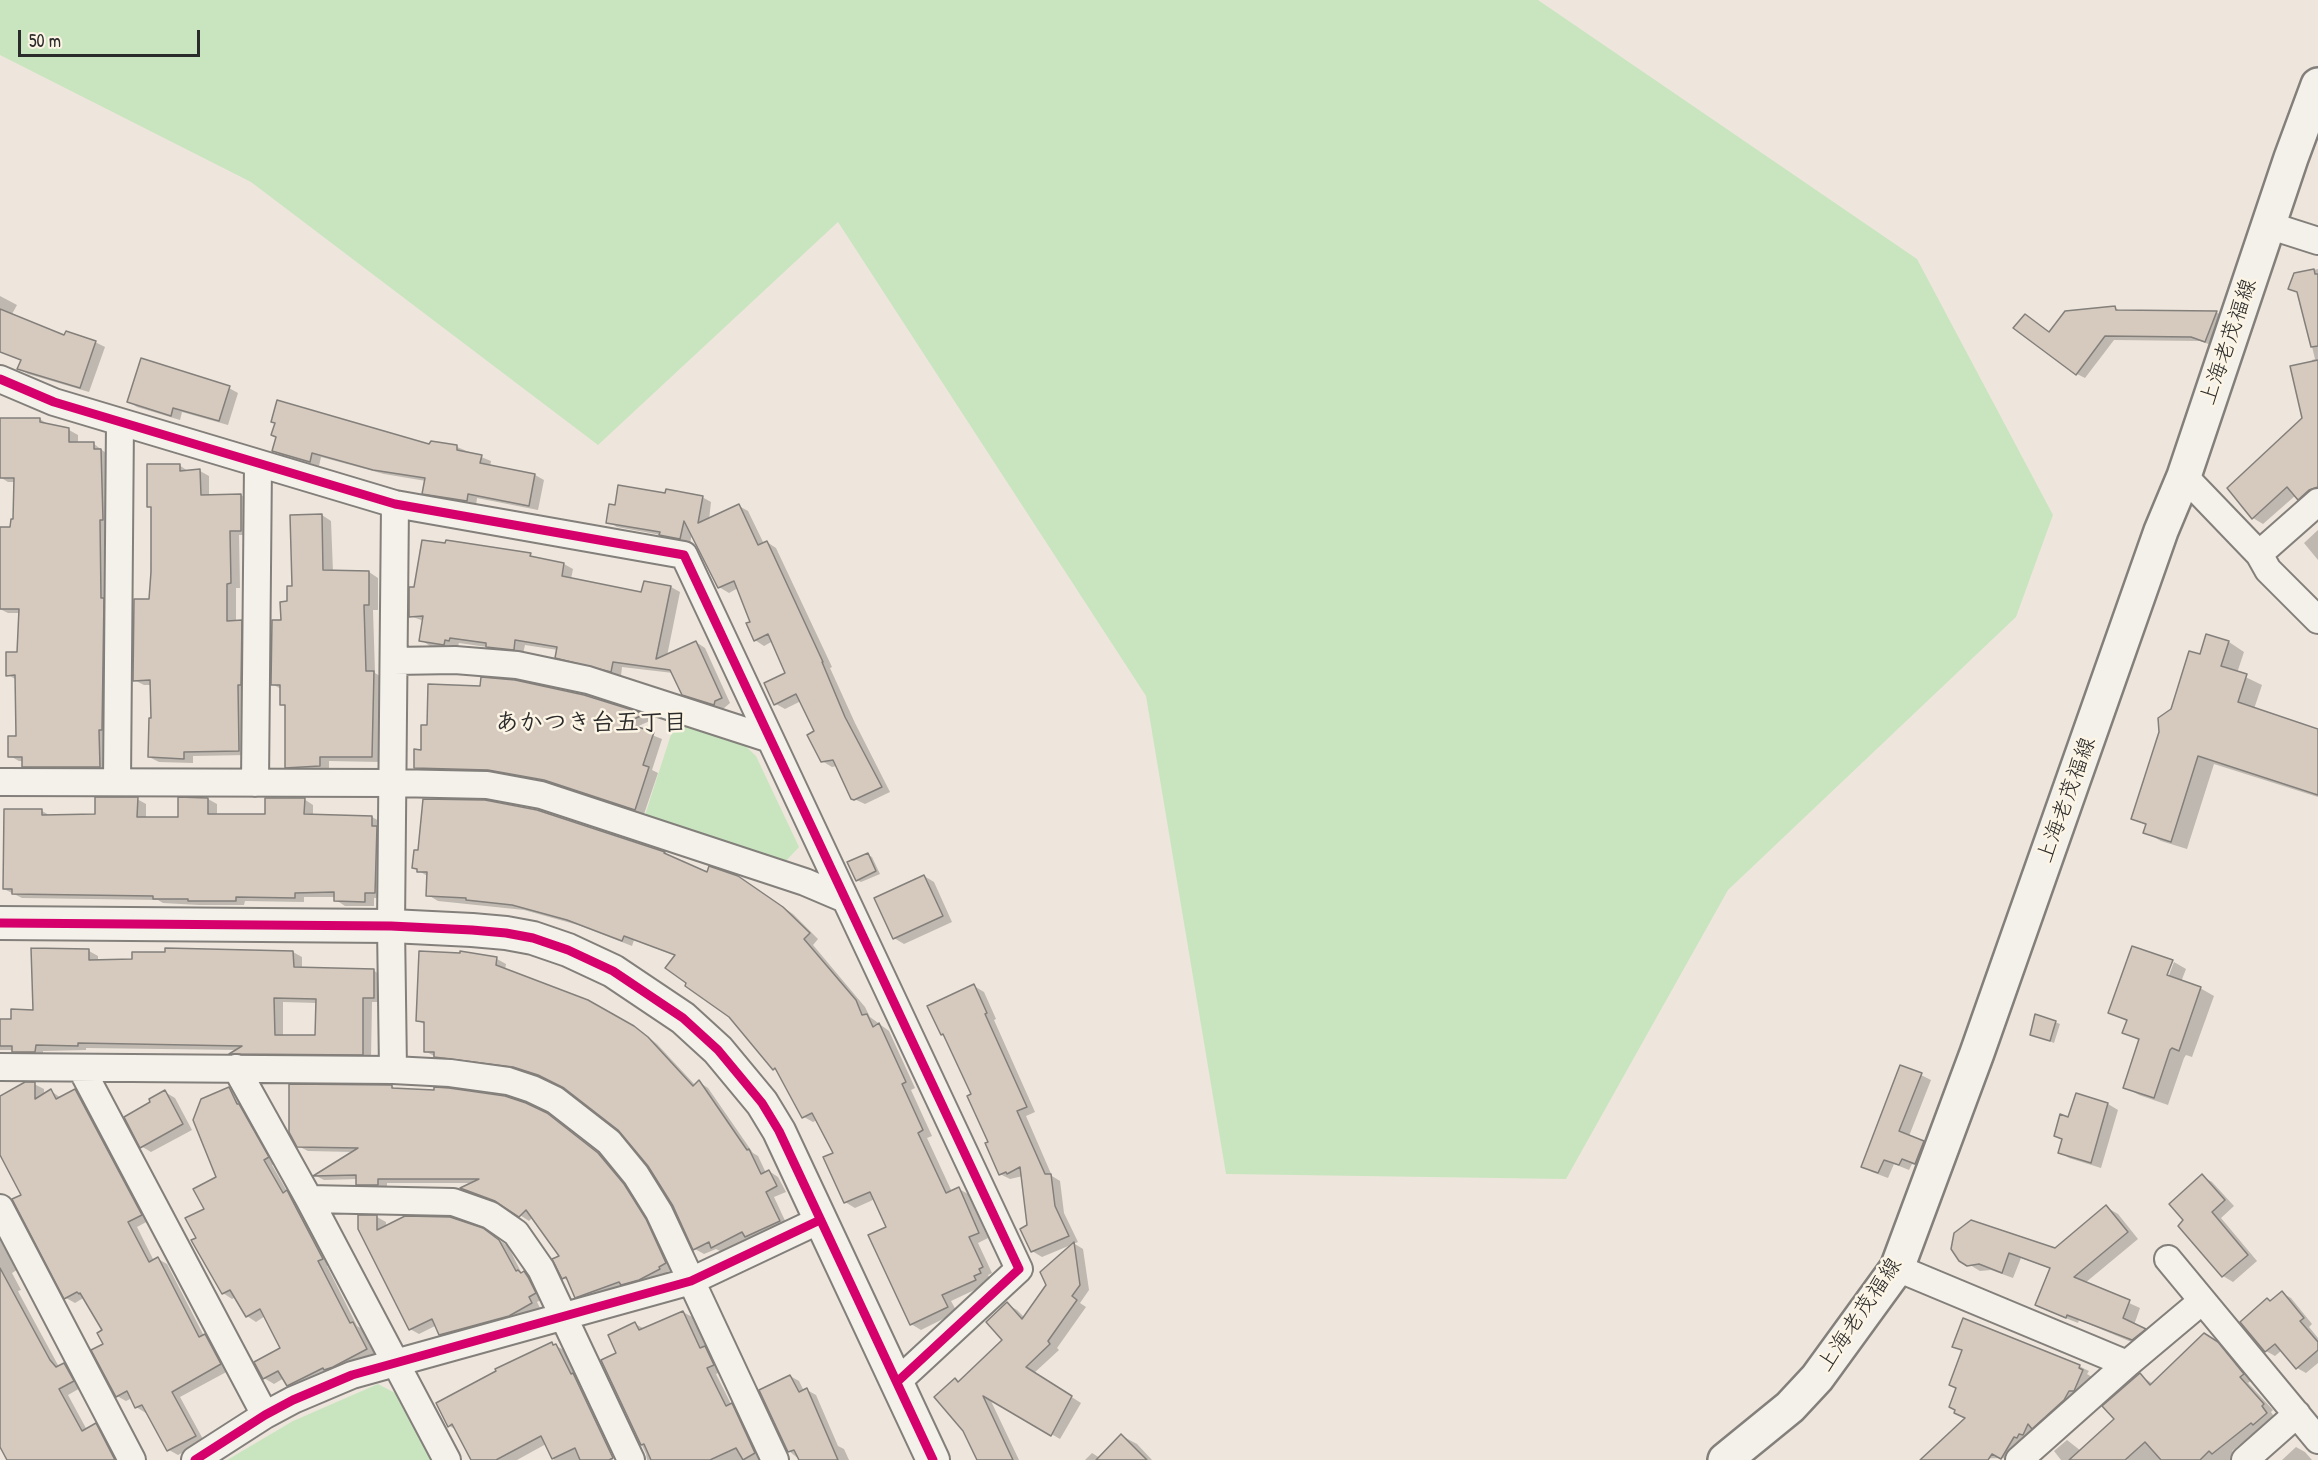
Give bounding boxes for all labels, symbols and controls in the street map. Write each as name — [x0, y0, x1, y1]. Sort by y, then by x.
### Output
scale bar — [21, 18, 202, 56]
text: 50 m — [29, 28, 61, 53]
street label: 上海老茂福線 — [2195, 275, 2263, 409]
district label: あかつき台五丁目 — [495, 710, 687, 738]
street label: 上海老茂福線 — [2032, 733, 2102, 867]
street label: 上海老茂福線 — [1812, 1253, 1908, 1377]

